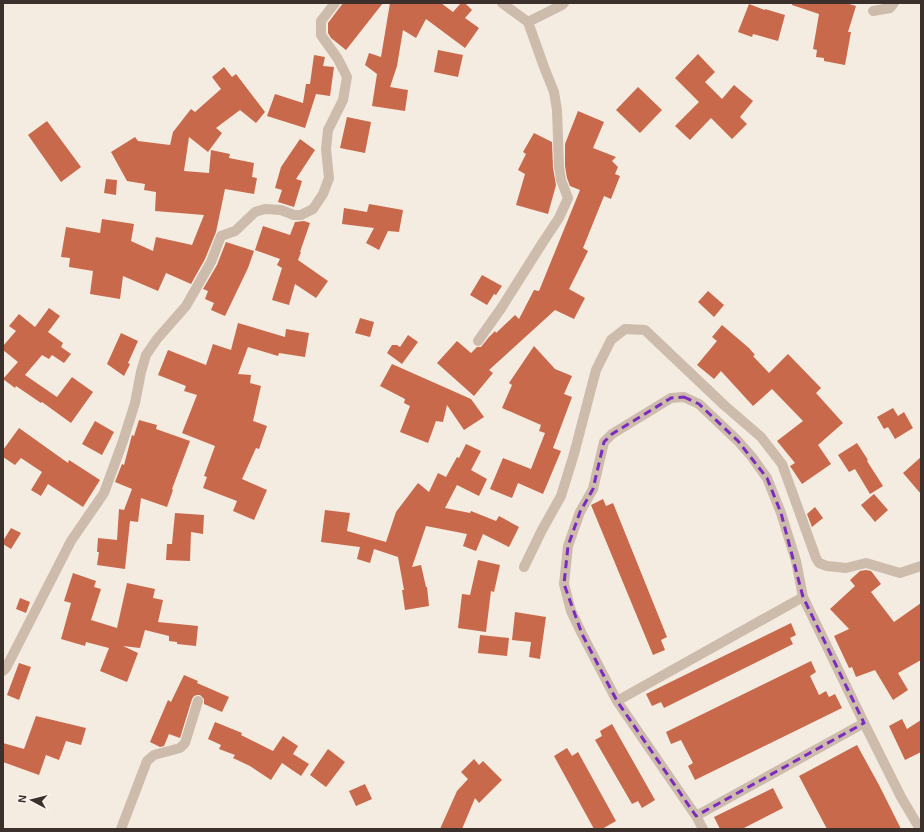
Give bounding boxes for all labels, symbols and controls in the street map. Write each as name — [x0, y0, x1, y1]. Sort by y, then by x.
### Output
north arrow — [12, 780, 52, 820]
text: N — [15, 794, 29, 803]

